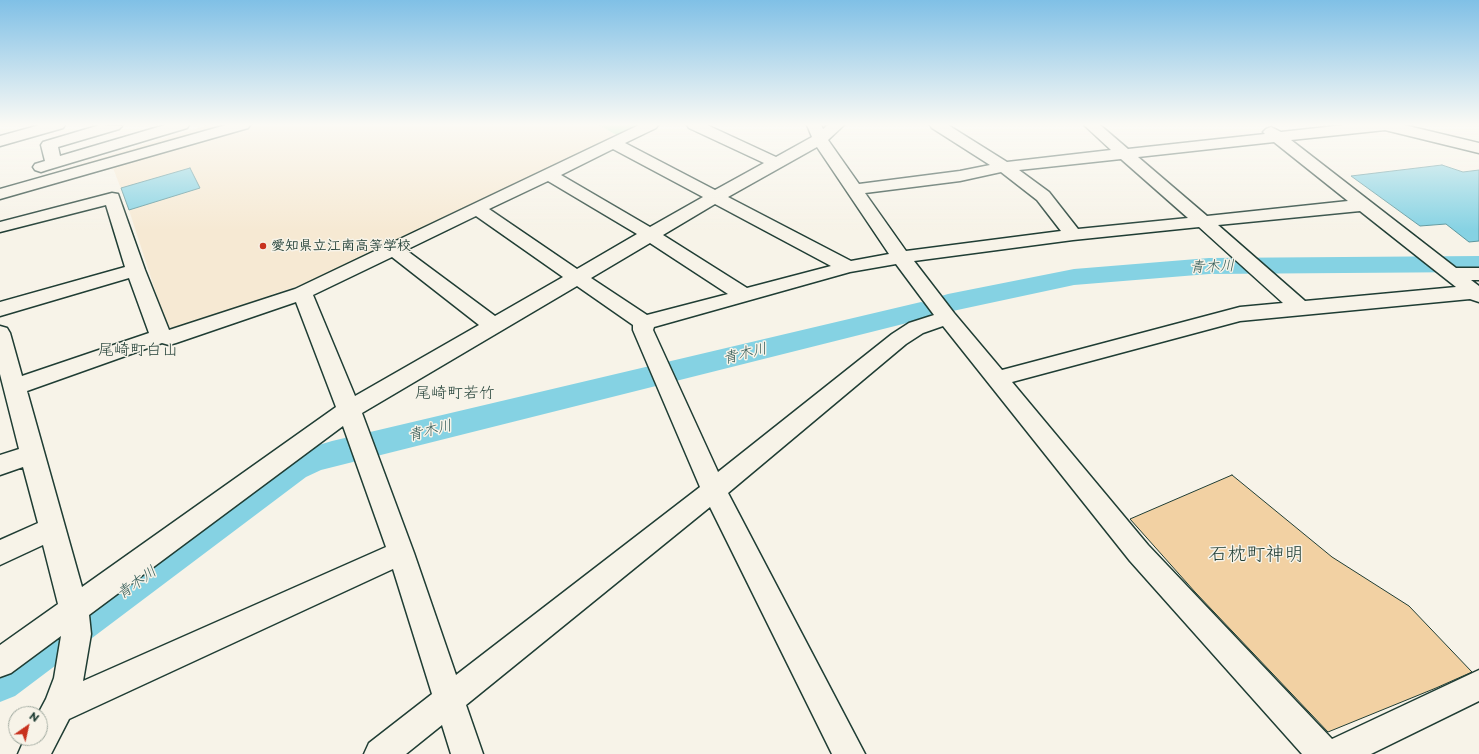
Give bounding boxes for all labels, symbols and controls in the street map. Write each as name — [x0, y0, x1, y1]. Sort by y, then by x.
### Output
place label: 愛知県立江南高等学校 — [271, 238, 411, 254]
marker: 愛知県立江南高等学校 — [258, 241, 268, 251]
water label: 青木川 — [1189, 257, 1235, 277]
water label: 青木川 — [721, 340, 769, 368]
district label: 尾崎町白山 — [98, 341, 178, 361]
district label: 尾崎町若竹 — [415, 384, 495, 404]
water label: 青木川 — [406, 417, 454, 445]
district label: 石枕町神明 — [1209, 544, 1303, 566]
water label: 青木川 — [114, 562, 160, 604]
north arrow — [8, 706, 48, 746]
text: N — [26, 707, 43, 726]

